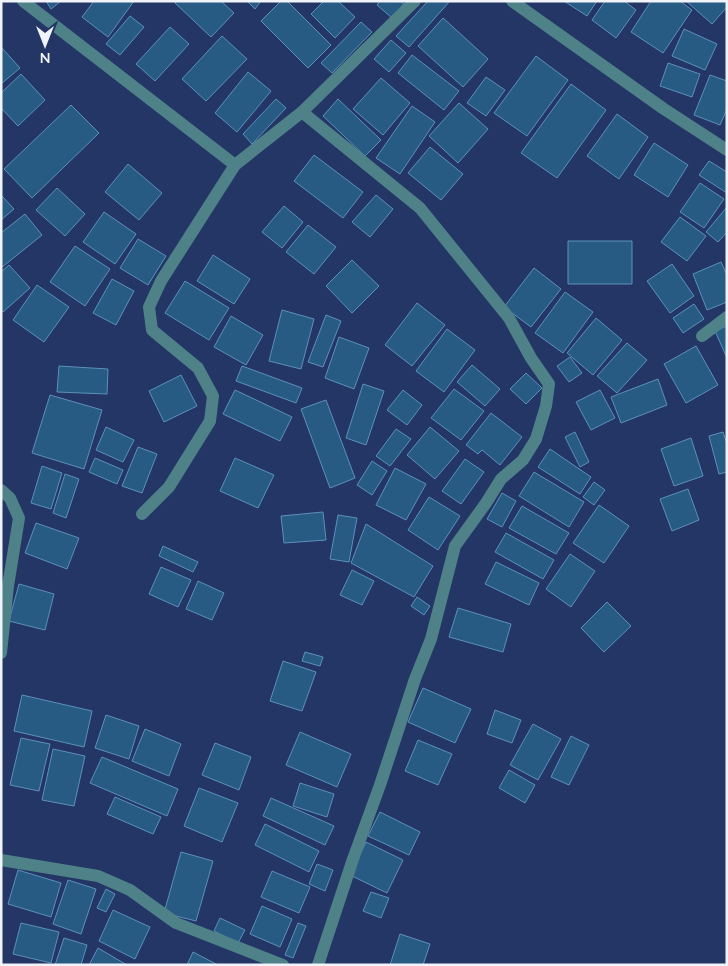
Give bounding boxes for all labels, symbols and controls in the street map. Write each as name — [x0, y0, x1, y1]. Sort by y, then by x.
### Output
north arrow — [20, 20, 70, 70]
text: N — [40, 50, 50, 67]

